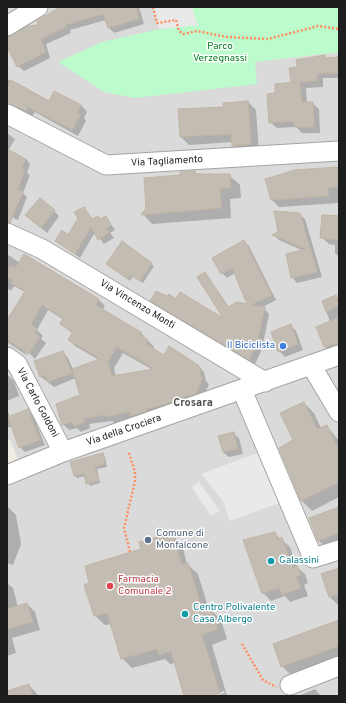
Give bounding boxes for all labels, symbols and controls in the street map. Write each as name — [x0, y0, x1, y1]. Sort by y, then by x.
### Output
park label: Parco Verzegnassi — [193, 41, 247, 64]
street label: Via Tagliamento — [131, 154, 203, 170]
street label: Via Vincenzo Monti — [97, 278, 177, 332]
place label: Il Biciclista — [227, 340, 275, 352]
marker: Il Biciclista — [278, 341, 288, 351]
street label: Via Carlo Goldoni — [14, 366, 60, 440]
district label: Crosara — [173, 397, 213, 411]
street label: Via della Crociera — [85, 413, 163, 449]
place label: Comune di Monfalcone — [156, 528, 208, 552]
marker: Comune di Monfalcone — [143, 535, 153, 545]
place label: Galassini — [279, 555, 319, 567]
marker: Galassini — [266, 556, 276, 566]
place label: Farmacia Comunale 2 — [118, 574, 172, 598]
marker: Farmacia Comunale 2 — [105, 581, 115, 591]
place label: Centro Polivalente Casa Albergo — [193, 602, 275, 626]
marker: Centro Polivalente Casa Albergo — [180, 609, 190, 619]

